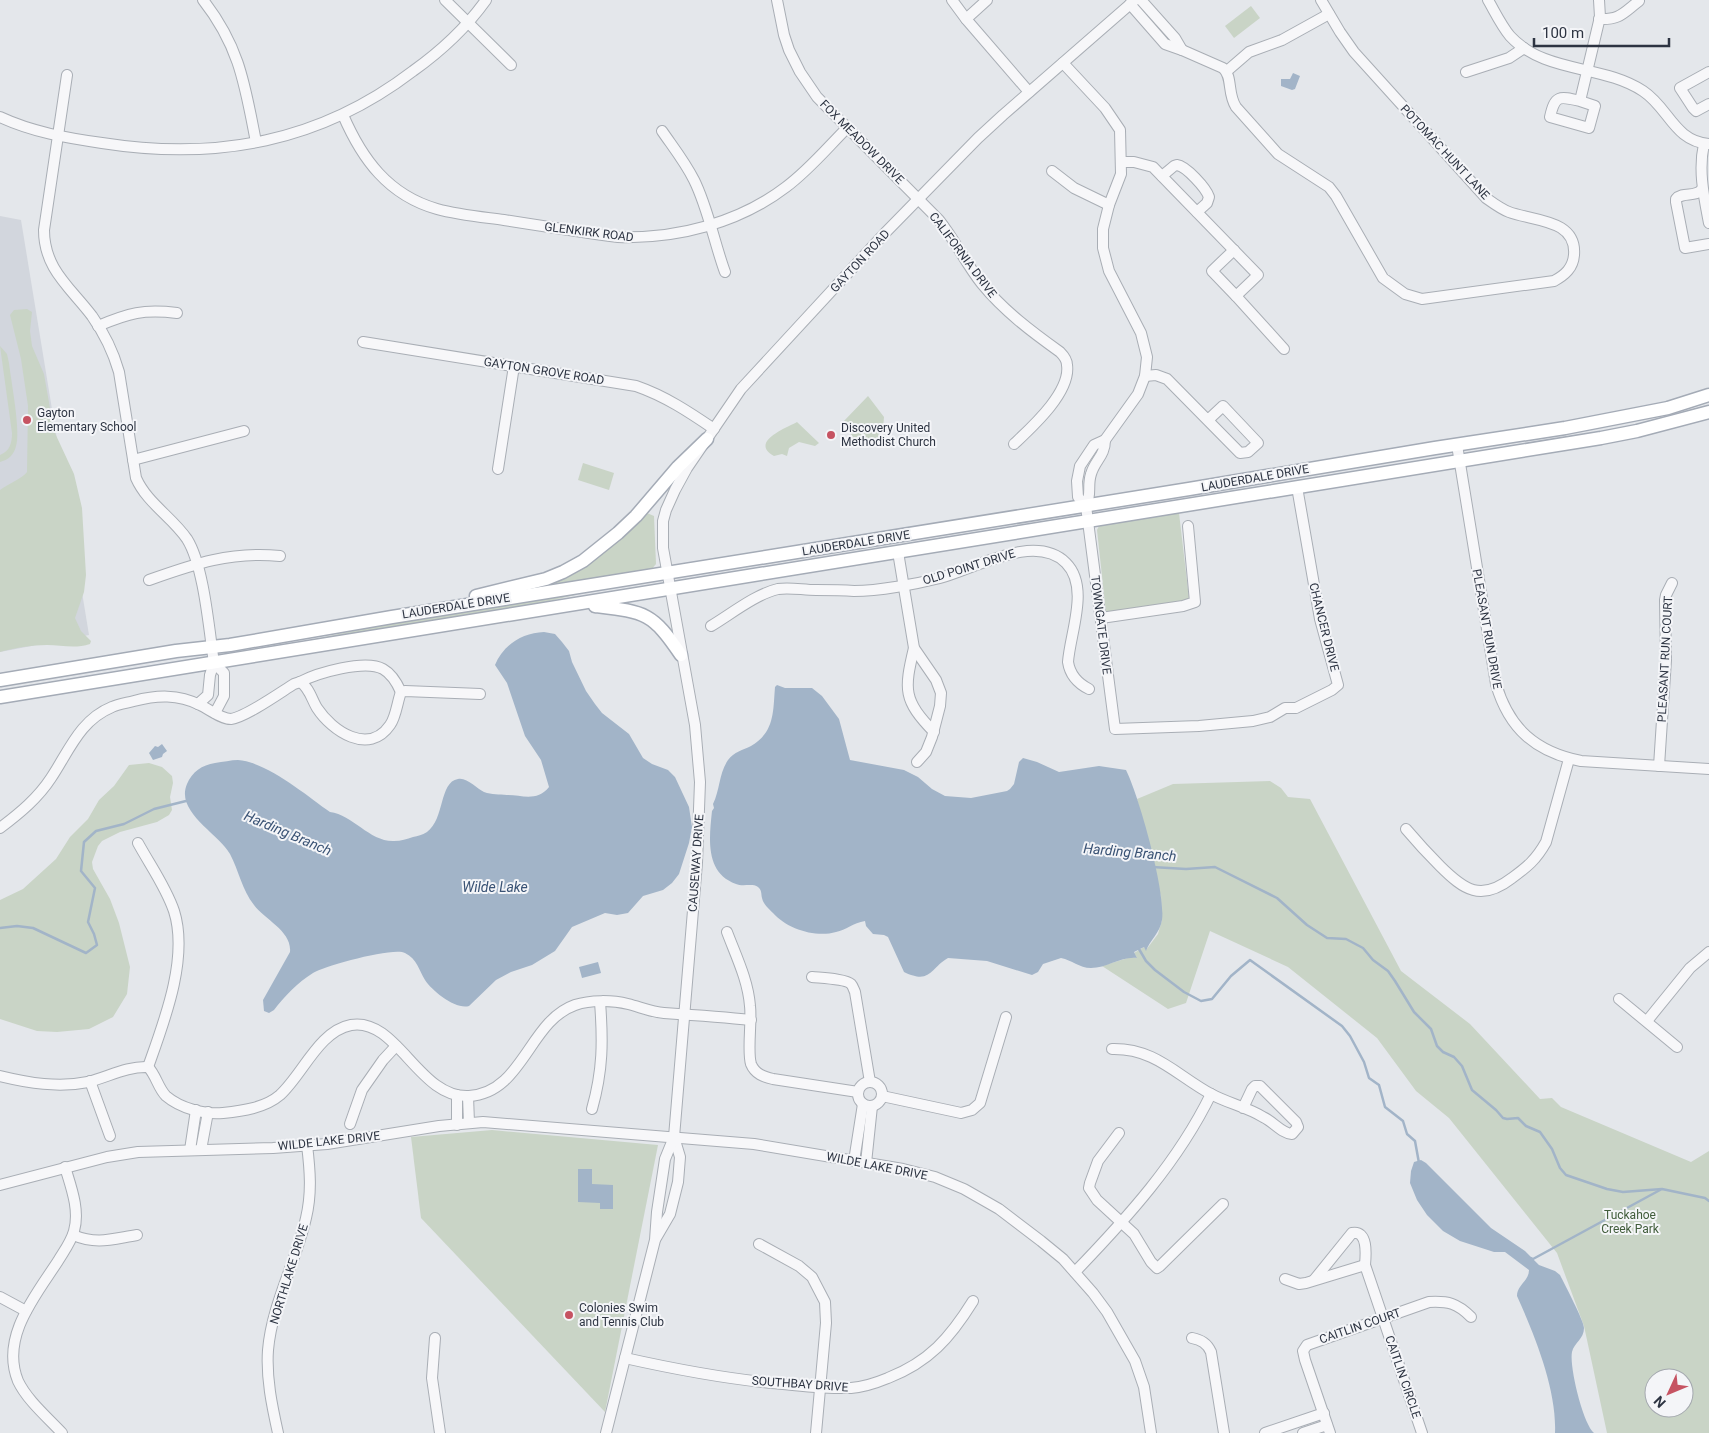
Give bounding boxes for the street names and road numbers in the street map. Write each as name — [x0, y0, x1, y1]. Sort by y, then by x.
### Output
street label: FOX MEADOW DRIVE — [817, 97, 907, 187]
street label: POTOMAC HUNT LANE — [1397, 102, 1493, 202]
street label: CALIFORNIA DRIVE — [926, 210, 1000, 301]
street label: GLENKIRK ROAD — [544, 220, 635, 244]
street label: GAYTON ROAD — [827, 227, 893, 295]
street label: GAYTON GROVE ROAD — [483, 355, 605, 387]
street label: LAUDERDALE DRIVE — [1200, 462, 1310, 494]
street label: LAUDERDALE DRIVE — [801, 528, 911, 558]
street label: OLD POINT DRIVE — [921, 546, 1017, 588]
street label: PLEASANT RUN DRIVE — [1470, 568, 1504, 690]
street label: TOWNGATE DRIVE — [1088, 575, 1114, 675]
street label: CHANCER DRIVE — [1306, 581, 1342, 673]
street label: LAUDERDALE DRIVE — [401, 591, 511, 621]
street label: PLEASANT RUN COURT — [1655, 595, 1675, 723]
street label: CAUSEWAY DRIVE — [686, 813, 706, 912]
street label: WILDE LAKE DRIVE — [277, 1129, 381, 1153]
street label: WILDE LAKE DRIVE — [825, 1149, 929, 1183]
street label: NORTHLAKE DRIVE — [267, 1222, 311, 1326]
street label: CAITLIN COURT — [1317, 1306, 1403, 1346]
street label: CAITLIN CIRCLE — [1382, 1334, 1424, 1420]
street label: SOUTHBAY DRIVE — [751, 1374, 849, 1394]

